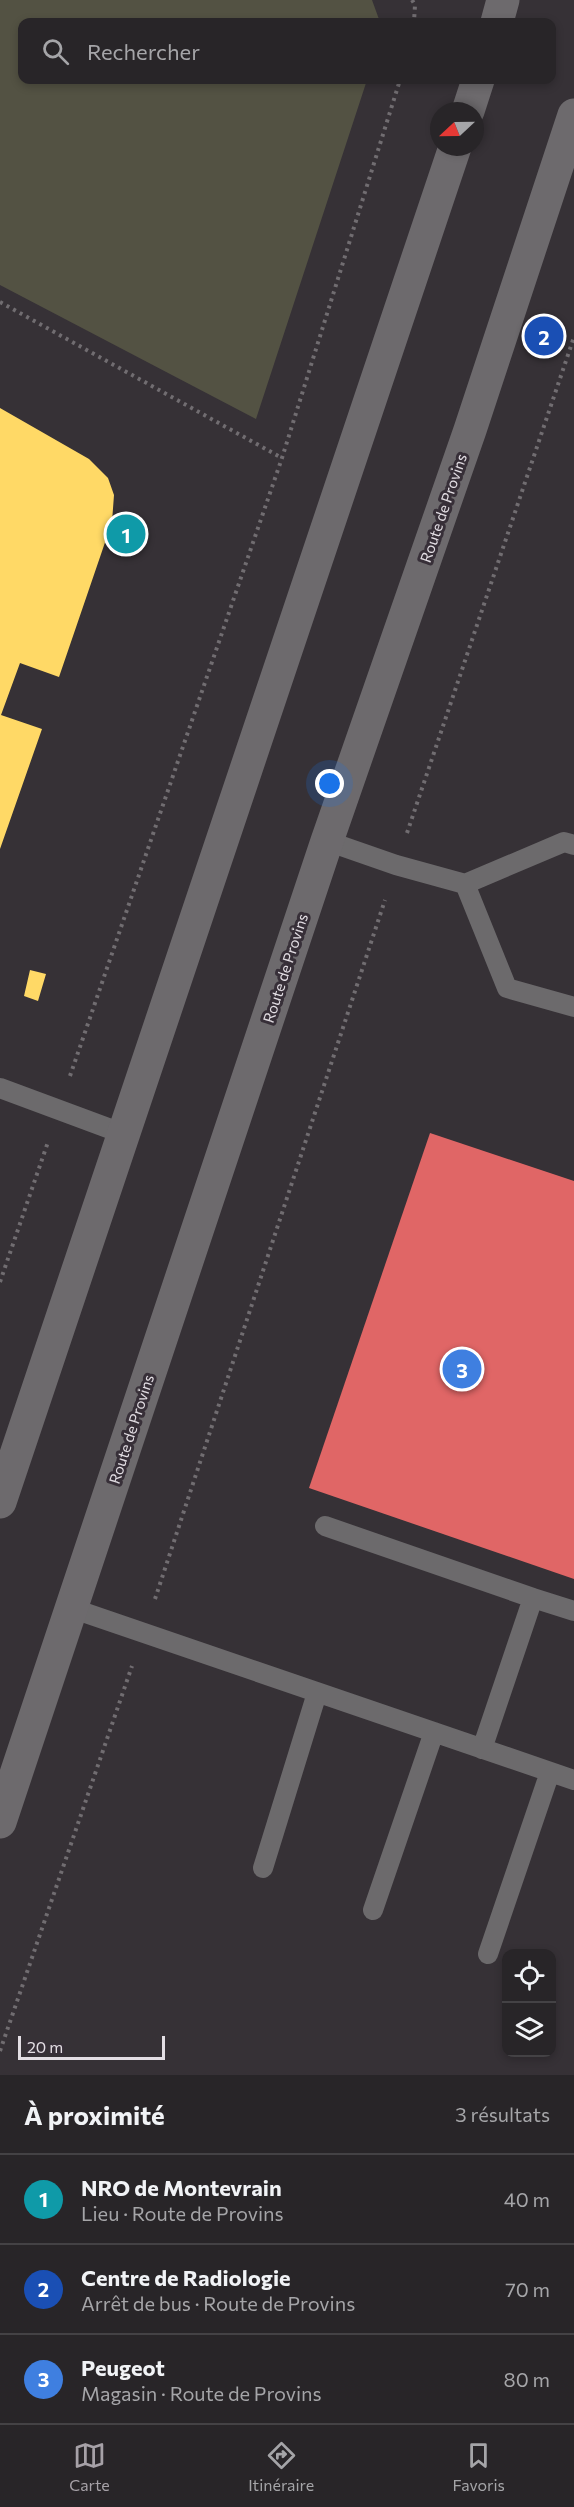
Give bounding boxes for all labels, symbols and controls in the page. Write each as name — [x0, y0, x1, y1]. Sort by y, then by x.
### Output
search box — [18, 18, 556, 84]
icon: search — [39, 35, 72, 68]
text: Rechercher — [87, 38, 200, 65]
north arrow — [430, 102, 484, 156]
pin: 2 — [524, 314, 564, 358]
street label: Route de Provins — [416, 451, 470, 565]
pin: 1 — [106, 512, 146, 556]
your location — [315, 769, 344, 798]
street label: Route de Provins — [259, 911, 311, 1025]
pin: 3 — [442, 1346, 482, 1392]
street label: Route de Provins — [105, 1372, 157, 1486]
map controls — [502, 1949, 556, 2057]
button: locate — [502, 1949, 556, 2003]
button: layers — [502, 2003, 556, 2057]
scale bar — [18, 2033, 165, 2060]
text: 20 m — [27, 2037, 63, 2056]
text: À proximité — [24, 2099, 165, 2130]
text: 3 résultats — [455, 2102, 550, 2126]
text: NRO de Montevrain — [81, 2174, 282, 2201]
text: 1 — [39, 2187, 48, 2211]
text: 40 m — [504, 2187, 550, 2211]
text: Lieu · Route de Provins — [81, 2201, 284, 2225]
text: Centre de Radiologie — [81, 2264, 291, 2291]
text: 2 — [38, 2277, 49, 2301]
text: 70 m — [505, 2277, 550, 2301]
text: Arrêt de bus · Route de Provins — [81, 2291, 355, 2315]
text: Peugeot — [81, 2354, 165, 2381]
text: 3 — [38, 2367, 49, 2391]
text: 80 m — [504, 2367, 550, 2391]
text: Magasin · Route de Provins — [81, 2381, 322, 2405]
tab: Carte — [69, 2439, 110, 2494]
tab: Itinéraire — [248, 2439, 314, 2494]
tab: Favoris — [453, 2439, 505, 2494]

